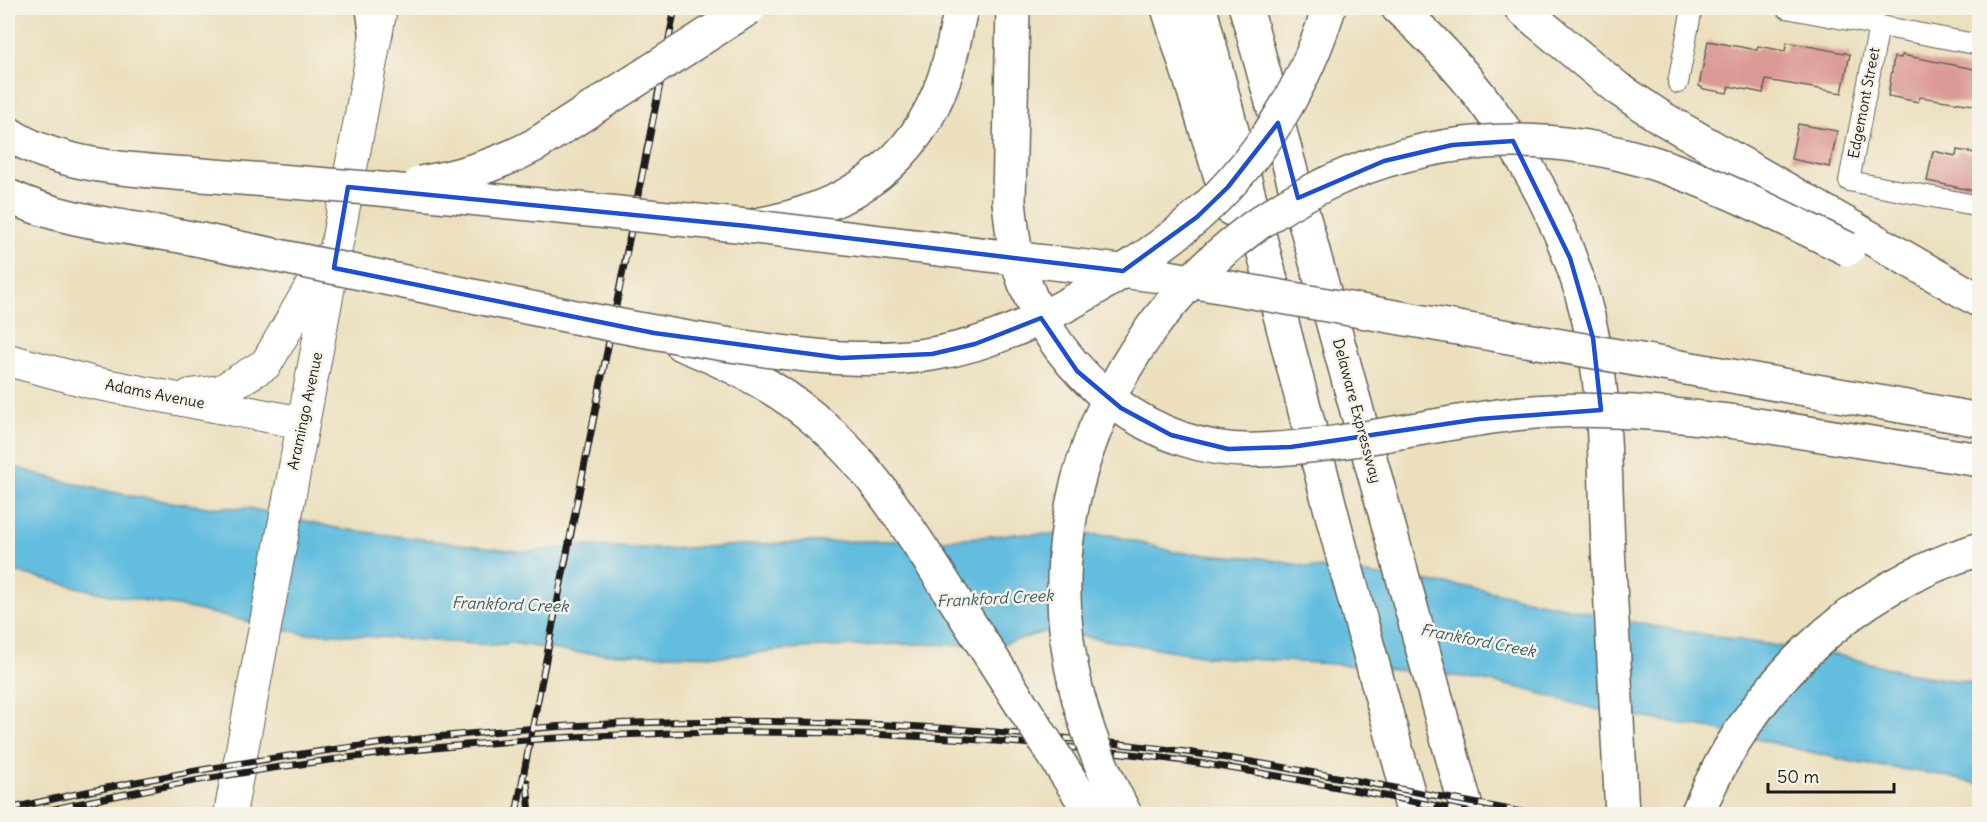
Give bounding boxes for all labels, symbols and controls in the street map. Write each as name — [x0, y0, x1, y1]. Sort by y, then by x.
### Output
street label: Edgemont Street — [1843, 46, 1884, 160]
street label: Delaware Expressway — [1329, 336, 1386, 485]
street label: Aramingo Avenue — [283, 350, 326, 472]
street label: Adams Avenue — [104, 375, 206, 412]
water label: Frankford Creek — [936, 585, 1056, 611]
water label: Frankford Creek — [451, 592, 571, 616]
water label: Frankford Creek — [1419, 619, 1539, 661]
scale bar — [1768, 756, 1894, 794]
text: 50 m — [1777, 765, 1819, 788]

